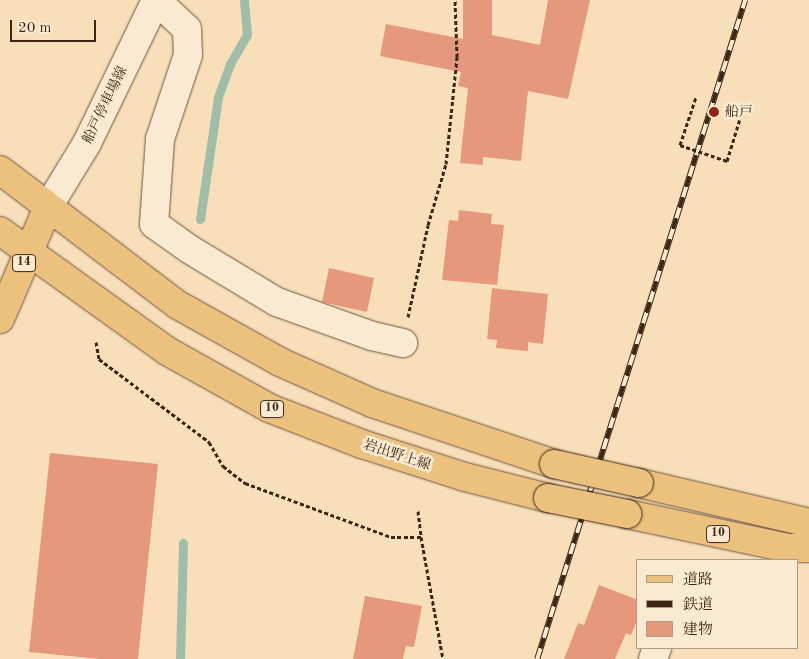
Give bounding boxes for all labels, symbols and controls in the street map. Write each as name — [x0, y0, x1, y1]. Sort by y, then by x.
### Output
scale bar — [12, 10, 99, 42]
text: 20 m — [18, 21, 52, 36]
street label: 船戸停車場線 — [79, 64, 131, 146]
place label: 船戸 — [725, 104, 753, 120]
marker: 船戸 — [707, 105, 721, 119]
road number: 14 — [12, 254, 36, 272]
road number: 10 — [260, 399, 284, 418]
street label: 岩出野上線 — [361, 436, 433, 474]
road number: 10 — [706, 524, 730, 544]
legend — [636, 559, 799, 649]
text: 道路 — [683, 573, 713, 588]
text: 鉄道 — [683, 598, 713, 613]
text: 建物 — [683, 623, 713, 638]

